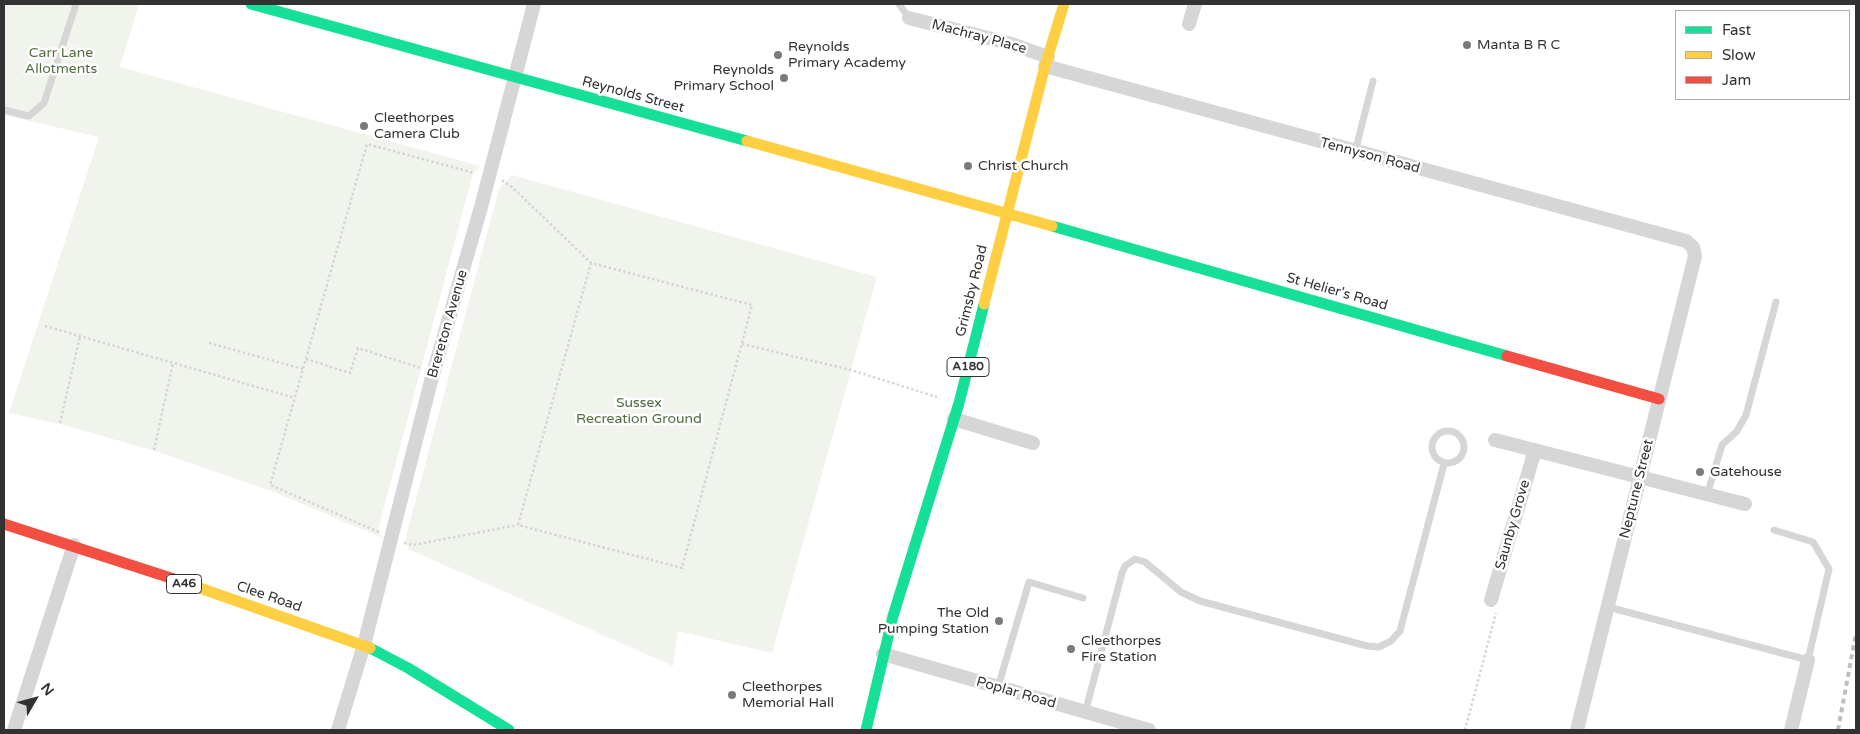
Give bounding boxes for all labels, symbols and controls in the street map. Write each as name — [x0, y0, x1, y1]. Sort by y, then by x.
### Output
legend — [1675, 10, 1850, 100]
street label: Machray Place — [930, 16, 1028, 58]
text: Fast — [1722, 21, 1751, 39]
place label: Manta B R C — [1477, 37, 1560, 53]
place label: Reynolds Primary Academy — [788, 39, 906, 72]
marker: Manta B R C — [1461, 39, 1473, 51]
park label: Carr Lane Allotments — [25, 45, 97, 78]
text: Slow — [1722, 46, 1756, 64]
marker: Reynolds Primary Academy — [772, 49, 784, 61]
place label: Reynolds Primary School — [673, 62, 774, 94]
text: Jam — [1722, 71, 1751, 89]
marker: Reynolds Primary School — [778, 72, 790, 84]
street label: Reynolds Street — [580, 73, 686, 117]
place label: Cleethorpes Camera Club — [374, 110, 460, 142]
marker: Cleethorpes Camera Club — [358, 120, 370, 132]
street label: Tennyson Road — [1318, 135, 1422, 177]
place label: Christ Church — [978, 158, 1069, 174]
marker: Christ Church — [962, 160, 974, 172]
street label: Grimsby Road — [952, 243, 992, 339]
street label: Brereton Avenue — [425, 268, 471, 380]
street label: St Helier's Road — [1284, 270, 1390, 314]
road number: A180 — [947, 358, 989, 377]
park label: Sussex Recreation Ground — [576, 395, 702, 428]
street label: Neptune Street — [1617, 438, 1657, 540]
place label: Gatehouse — [1710, 464, 1782, 480]
marker: Gatehouse — [1694, 466, 1706, 478]
street label: Saunby Grove — [1492, 478, 1534, 572]
road number: A46 — [166, 574, 202, 594]
street label: Clee Road — [234, 578, 304, 616]
place label: The Old Pumping Station — [878, 605, 989, 638]
marker: The Old Pumping Station — [993, 615, 1005, 627]
place label: Cleethorpes Fire Station — [1081, 633, 1161, 666]
marker: Cleethorpes Fire Station — [1065, 643, 1077, 655]
north arrow — [10, 674, 60, 724]
street label: Poplar Road — [974, 674, 1058, 712]
place label: Cleethorpes Memorial Hall — [742, 679, 834, 712]
text: N — [37, 680, 57, 699]
marker: Cleethorpes Memorial Hall — [726, 689, 738, 701]

